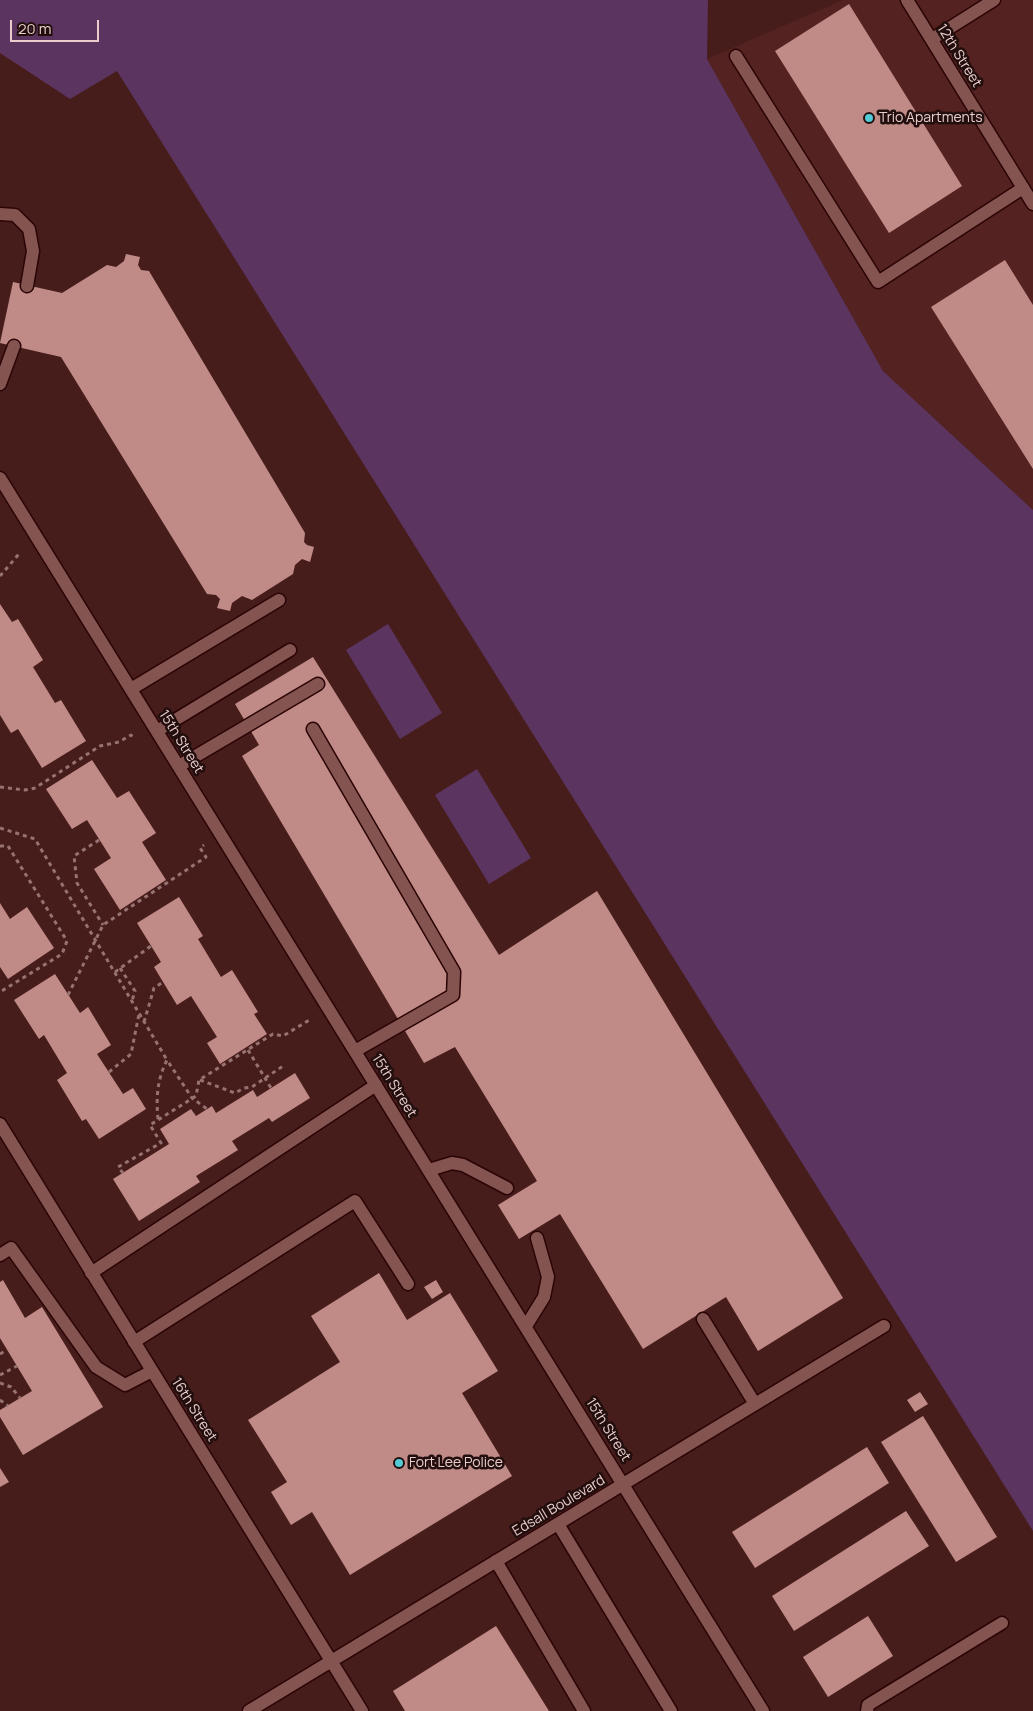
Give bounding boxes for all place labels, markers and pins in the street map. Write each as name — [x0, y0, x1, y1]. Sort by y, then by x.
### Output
place label: Trio Apartments — [879, 110, 983, 126]
marker: Trio Apartments — [863, 112, 875, 124]
place label: Fort Lee Police — [409, 1455, 503, 1471]
marker: Fort Lee Police — [393, 1457, 405, 1469]

